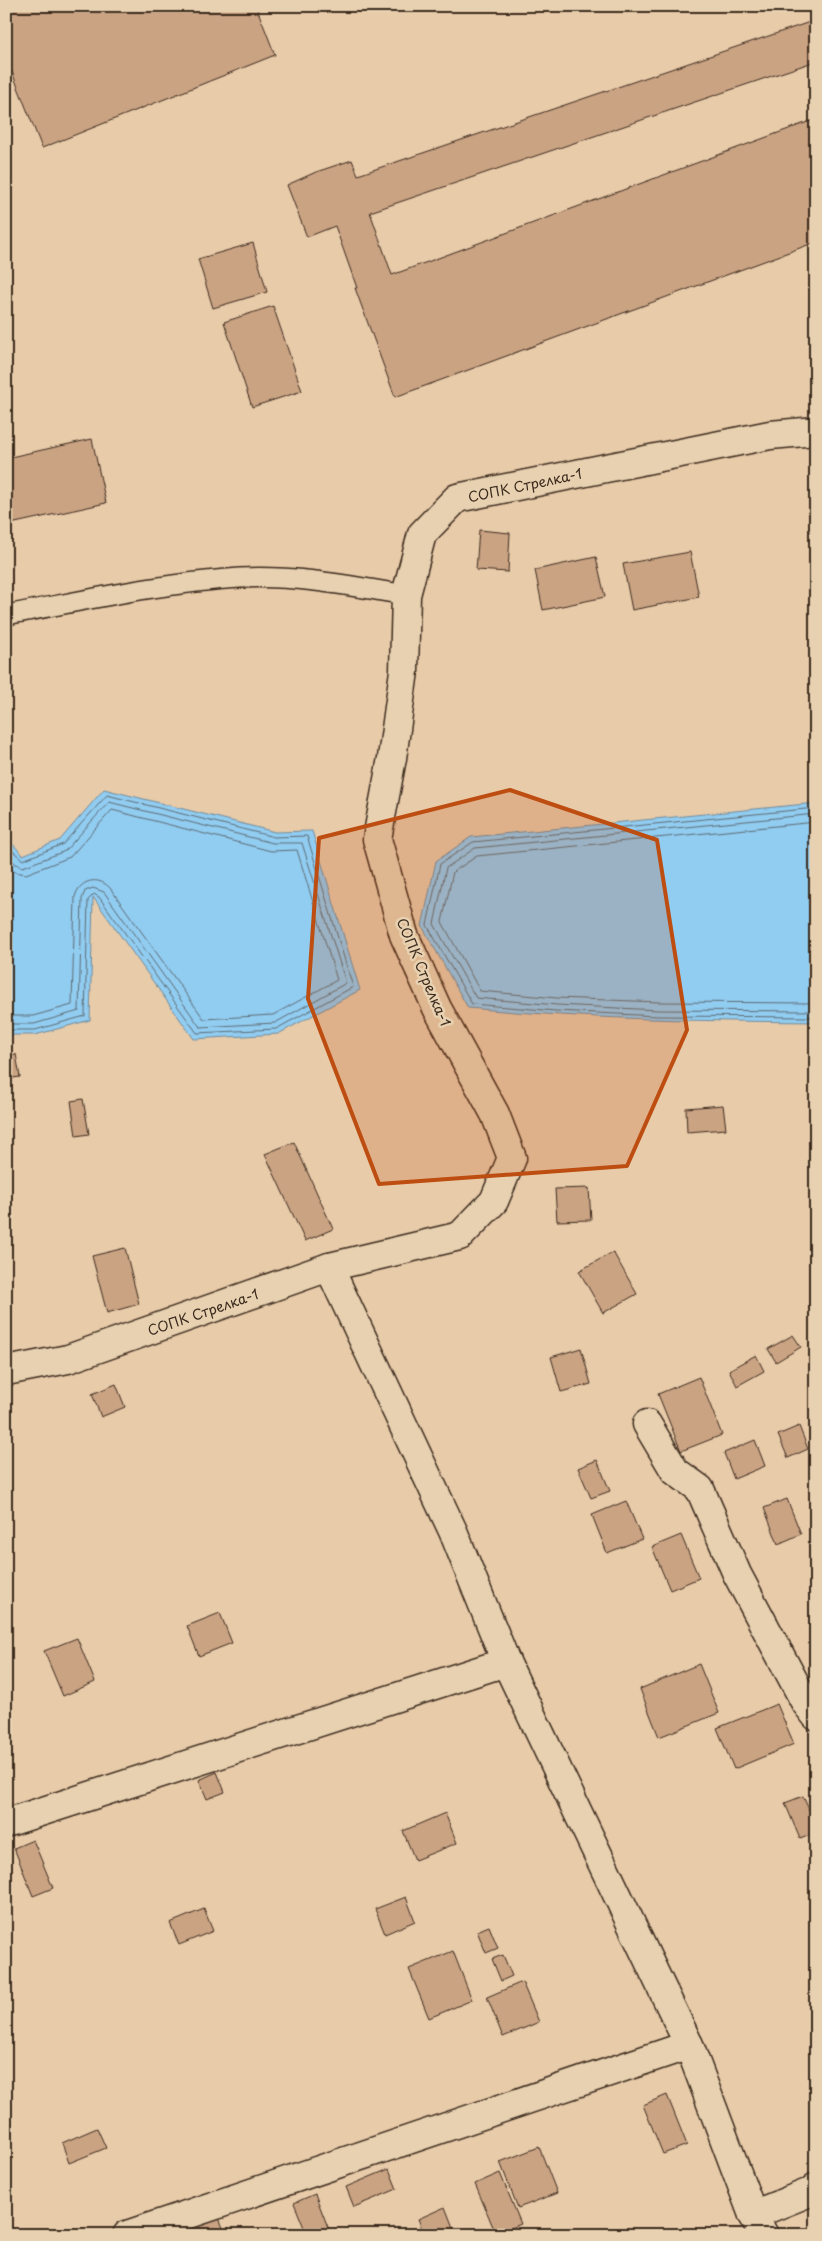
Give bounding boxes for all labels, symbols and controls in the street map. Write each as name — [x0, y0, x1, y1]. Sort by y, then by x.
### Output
street label: СОПК Стрелка-1 — [466, 463, 584, 507]
street label: СОПК Стрелка-1 — [392, 914, 456, 1030]
street label: СОПК Стрелка-1 — [145, 1283, 261, 1341]

